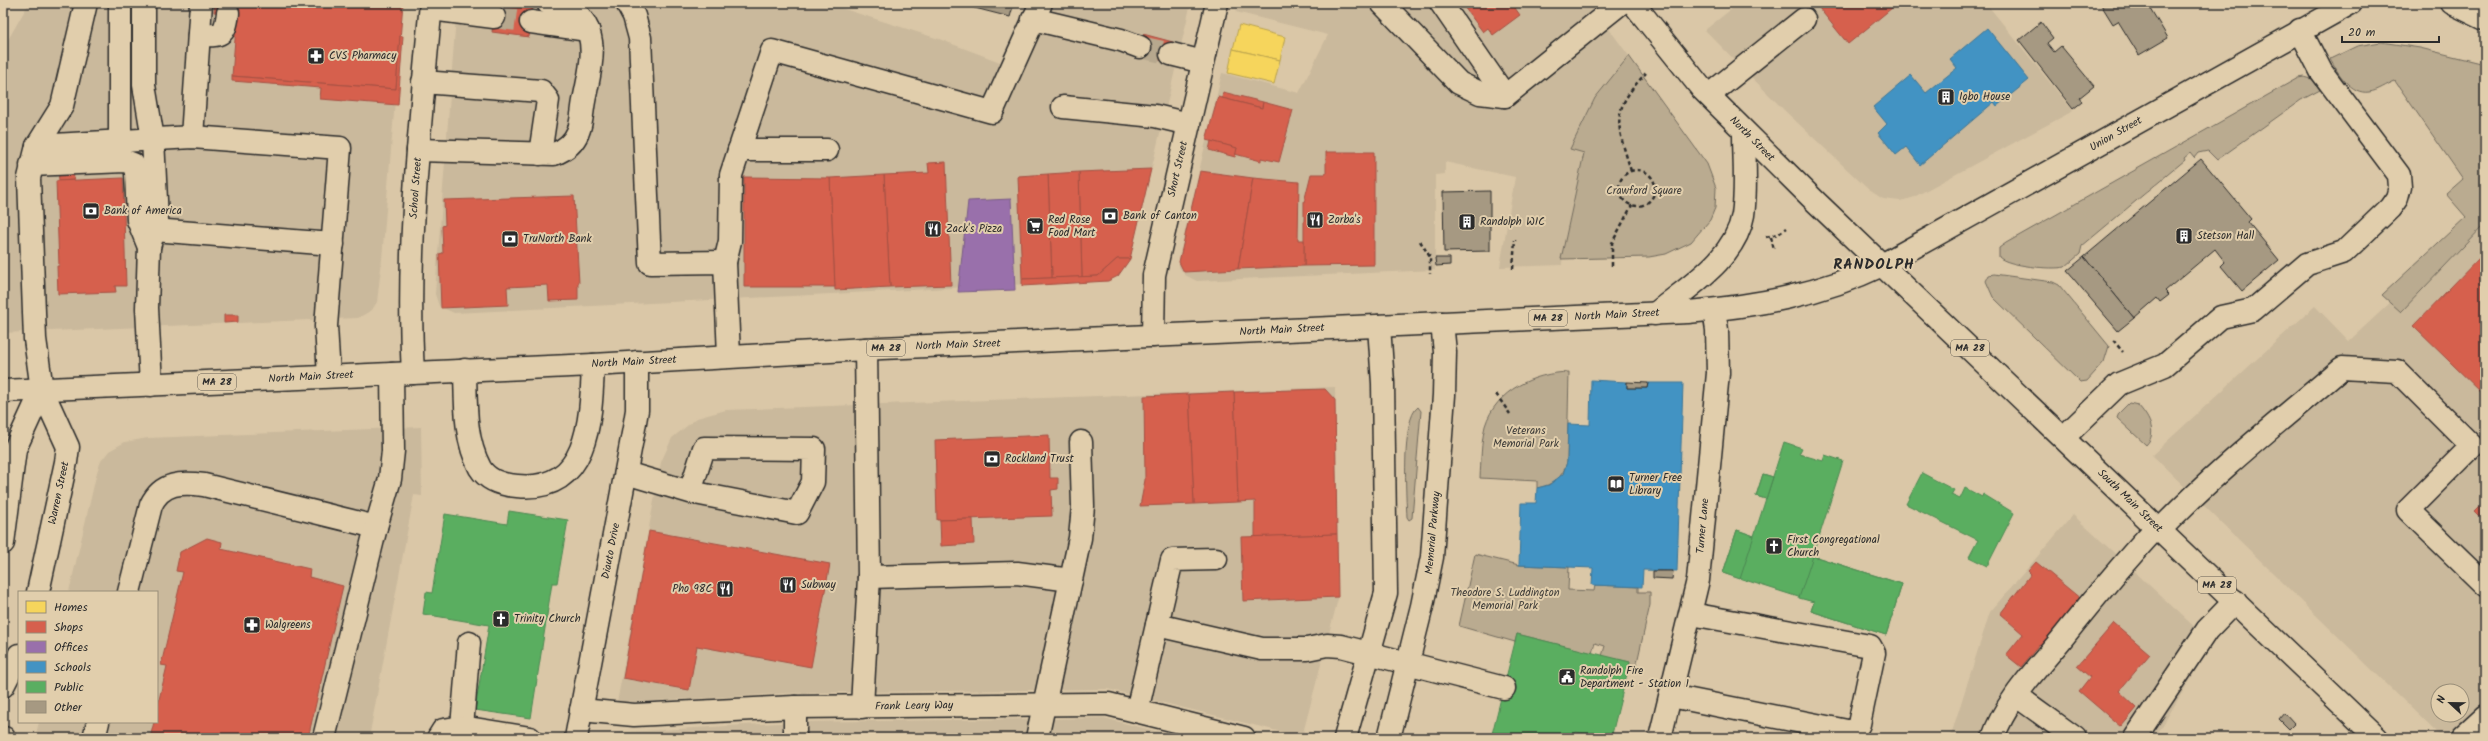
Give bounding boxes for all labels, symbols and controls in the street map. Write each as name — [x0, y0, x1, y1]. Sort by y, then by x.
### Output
scale bar — [2342, 18, 2439, 44]
text: 20 m — [2348, 23, 2376, 42]
pharmacy icon: CVS Pharmacy — [306, 46, 326, 66]
place label: CVS Pharmacy — [329, 47, 397, 65]
building icon: Igbo House — [1936, 87, 1956, 107]
place label: Igbo House — [1959, 88, 2010, 106]
street label: Union Street — [2086, 111, 2146, 156]
street label: North Street — [1725, 112, 1780, 167]
street label: Short Street — [1163, 139, 1193, 199]
street label: School Street — [405, 156, 427, 219]
park label: Crawford Square — [1606, 182, 1682, 200]
bank icon: Bank of America — [81, 201, 101, 221]
place label: Bank of America — [104, 202, 182, 220]
bank icon: Bank of Canton — [1100, 206, 1120, 226]
place label: Bank of Canton — [1123, 207, 1197, 225]
restaurant icon: Zorba's — [1305, 210, 1325, 230]
place label: Red Rose Food Mart — [1048, 211, 1096, 242]
place label: Zorba's — [1328, 211, 1361, 229]
building icon: Randolph WIC — [1457, 212, 1477, 232]
place label: Randolph WIC — [1480, 213, 1545, 231]
supermarket icon: Red Rose Food Mart — [1025, 216, 1045, 236]
restaurant icon: Zack's Pizza — [923, 219, 943, 239]
place label: Zack's Pizza — [946, 220, 1002, 238]
building icon: Stetson Hall — [2174, 226, 2194, 246]
place label: Stetson Hall — [2197, 227, 2254, 245]
bank icon: TruNorth Bank — [500, 229, 520, 249]
place label: TruNorth Bank — [523, 230, 592, 248]
district label: RANDOLPH — [1833, 253, 1915, 277]
street label: North Main Street — [1574, 304, 1661, 326]
road number: MA 28 — [1529, 310, 1567, 326]
street label: North Main Street — [1239, 319, 1326, 341]
street label: North Main Street — [915, 334, 1002, 355]
road number: MA 28 — [867, 340, 905, 356]
road number: MA 28 — [1951, 340, 1989, 356]
street label: North Main Street — [591, 351, 678, 373]
street label: North Main Street — [268, 366, 355, 388]
road number: MA 28 — [198, 374, 236, 390]
park label: Veterans Memorial Park — [1493, 422, 1560, 453]
bank icon: Rockland Trust — [982, 449, 1002, 469]
place label: Rockland Trust — [1005, 450, 1075, 468]
street label: Warren Street — [44, 459, 75, 526]
street label: South Main Street — [2093, 465, 2167, 538]
place label: Turner Free Library — [1629, 469, 1682, 500]
library icon: Turner Free Library — [1606, 474, 1626, 494]
street label: Memorial Parkway — [1420, 490, 1446, 575]
street label: Turner Lane — [1692, 497, 1714, 555]
street label: Diauto Drive — [597, 521, 625, 581]
place label: First Congregational Church — [1787, 531, 1880, 562]
church icon: First Congregational Church — [1764, 536, 1784, 556]
restaurant icon: Subway — [778, 575, 798, 595]
place label: Subway — [801, 576, 836, 594]
road number: MA 28 — [2198, 577, 2236, 593]
restaurant icon: Pho 98C — [715, 579, 735, 599]
place label: Pho 98C — [672, 580, 712, 598]
park label: Theodore S. Luddington Memorial Park — [1450, 584, 1560, 615]
legend — [18, 591, 158, 723]
text: Homes — [54, 598, 88, 617]
church icon: Trinity Church — [491, 609, 511, 629]
place label: Trinity Church — [514, 610, 581, 628]
pharmacy icon: Walgreens — [242, 615, 262, 635]
place label: Walgreens — [265, 616, 311, 634]
text: Shops — [54, 618, 83, 637]
text: Offices — [54, 638, 88, 657]
text: Schools — [54, 658, 91, 677]
place label: Randolph Fire Department - Station 1 — [1580, 662, 1689, 693]
public building icon: Randolph Fire Department - Station 1 — [1557, 667, 1577, 687]
text: Public — [54, 678, 84, 697]
north arrow — [2430, 683, 2470, 723]
text: N — [2432, 693, 2451, 706]
street label: Frank Leary Way — [875, 696, 954, 716]
text: Other — [54, 698, 83, 717]

